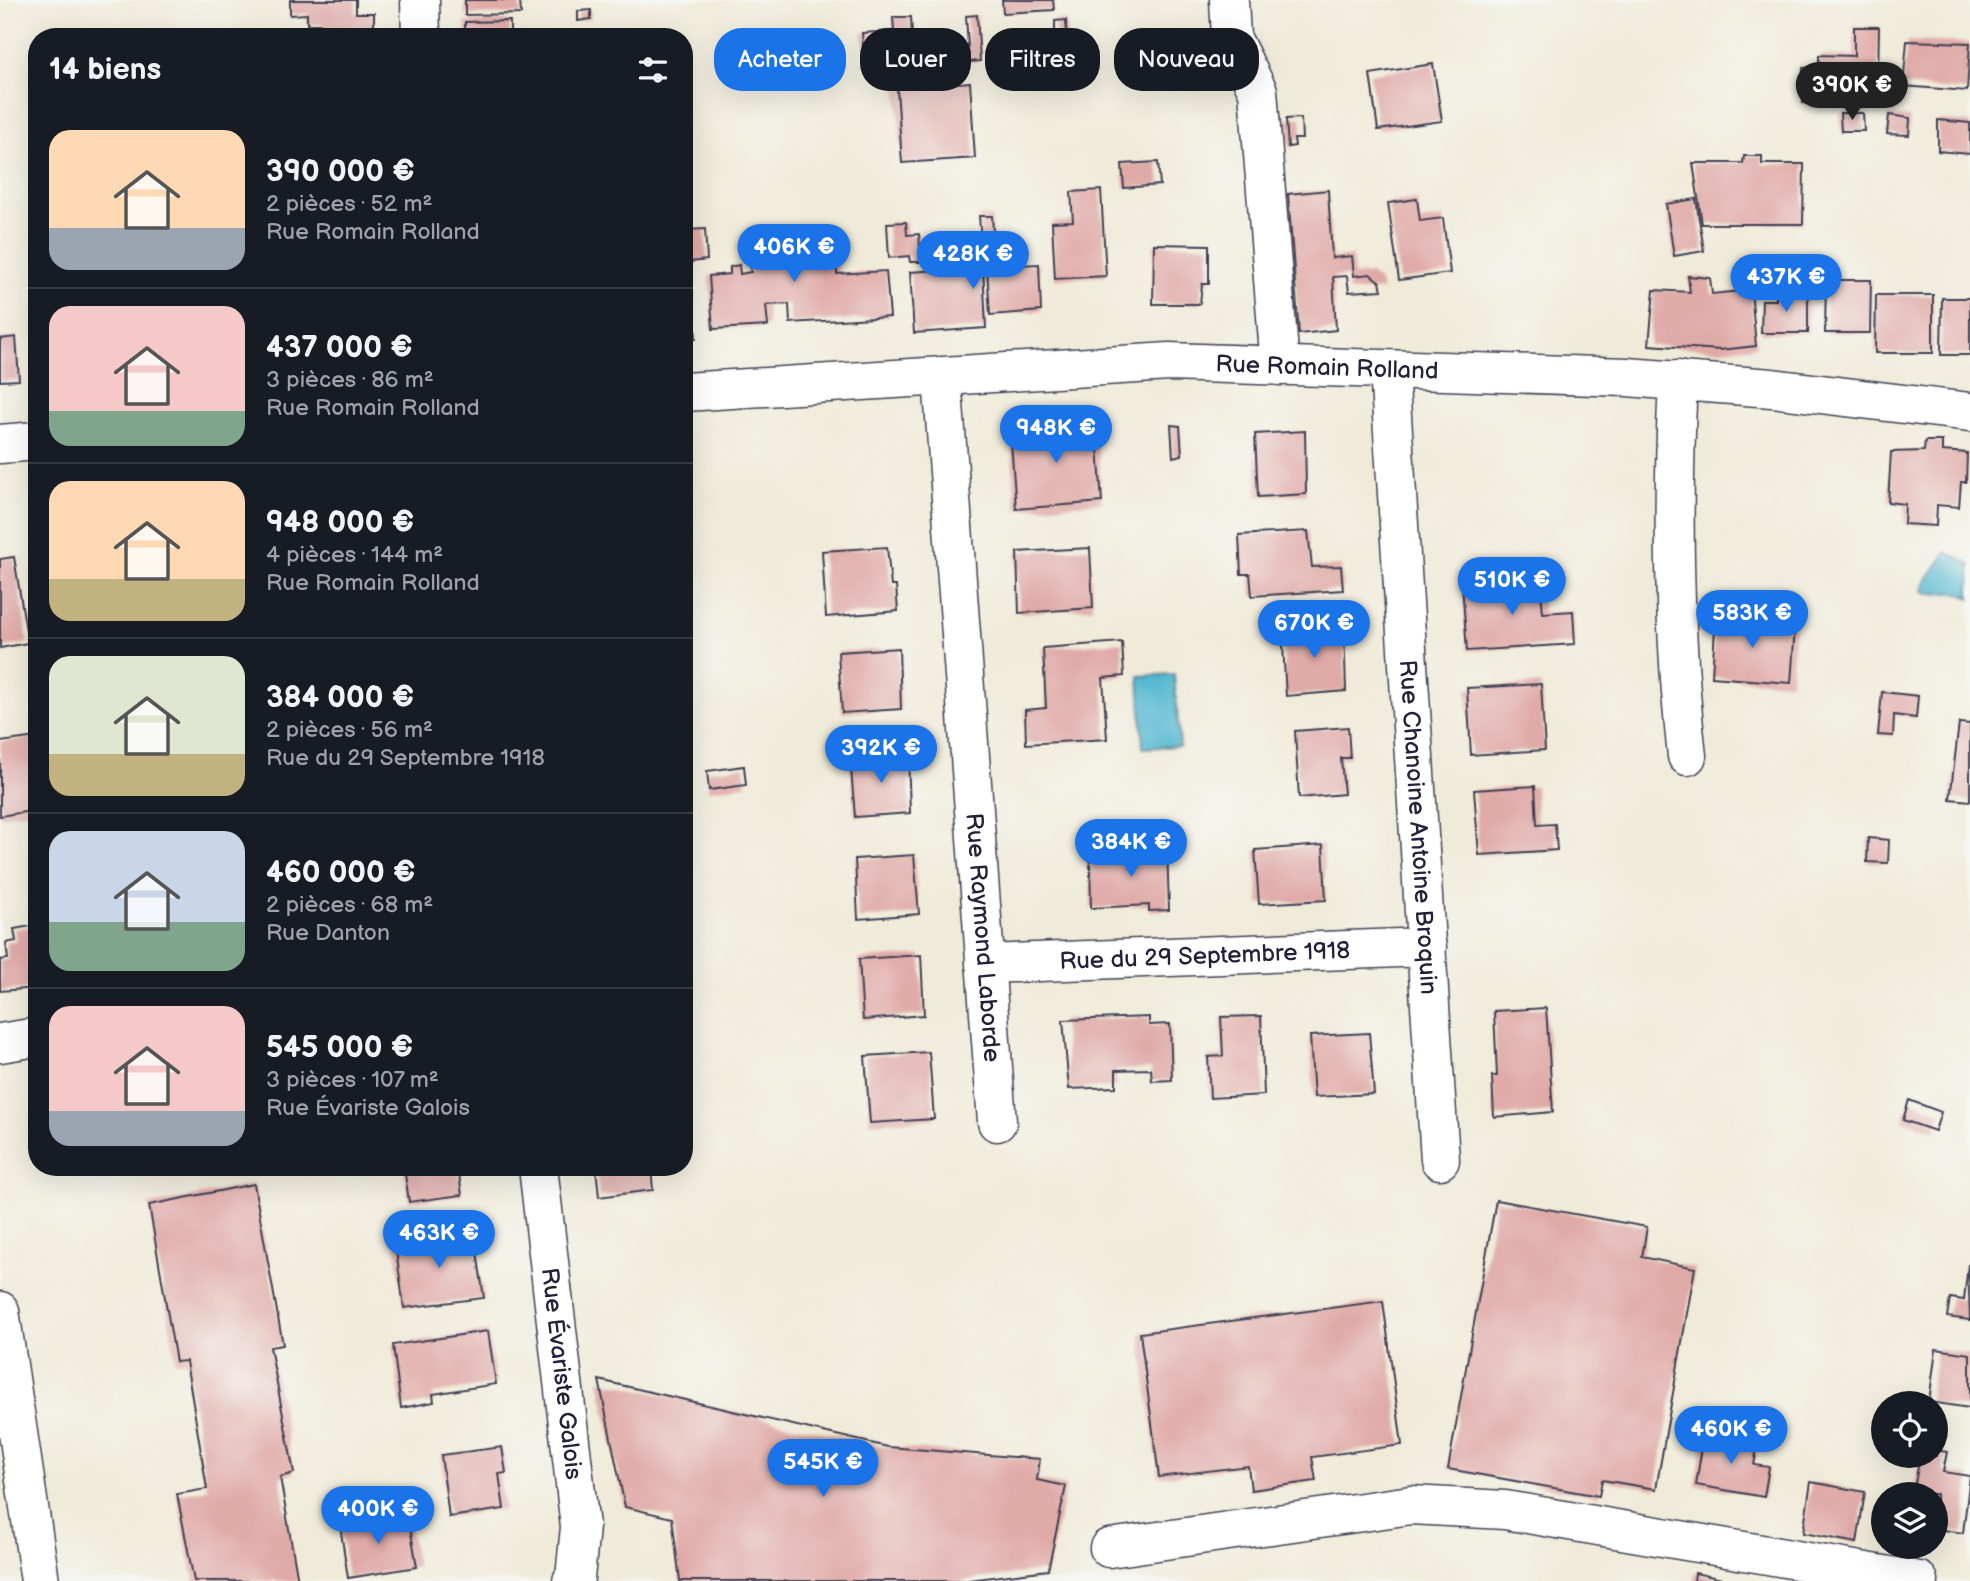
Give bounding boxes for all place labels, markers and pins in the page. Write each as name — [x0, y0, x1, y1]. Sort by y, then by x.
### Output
pin: 390K € — [1795, 62, 1909, 122]
pin: 406K € — [737, 224, 851, 284]
pin: 428K € — [916, 232, 1030, 291]
pin: 437K € — [1729, 254, 1843, 314]
pin: 948K € — [999, 406, 1113, 465]
pin: 510K € — [1455, 558, 1569, 617]
pin: 583K € — [1695, 590, 1809, 650]
pin: 670K € — [1257, 600, 1371, 660]
pin: 392K € — [824, 726, 938, 785]
pin: 384K € — [1074, 820, 1188, 879]
pin: 463K € — [382, 1210, 496, 1270]
pin: 460K € — [1674, 1406, 1788, 1466]
pin: 545K € — [766, 1440, 880, 1499]
pin: 400K € — [321, 1486, 435, 1546]

